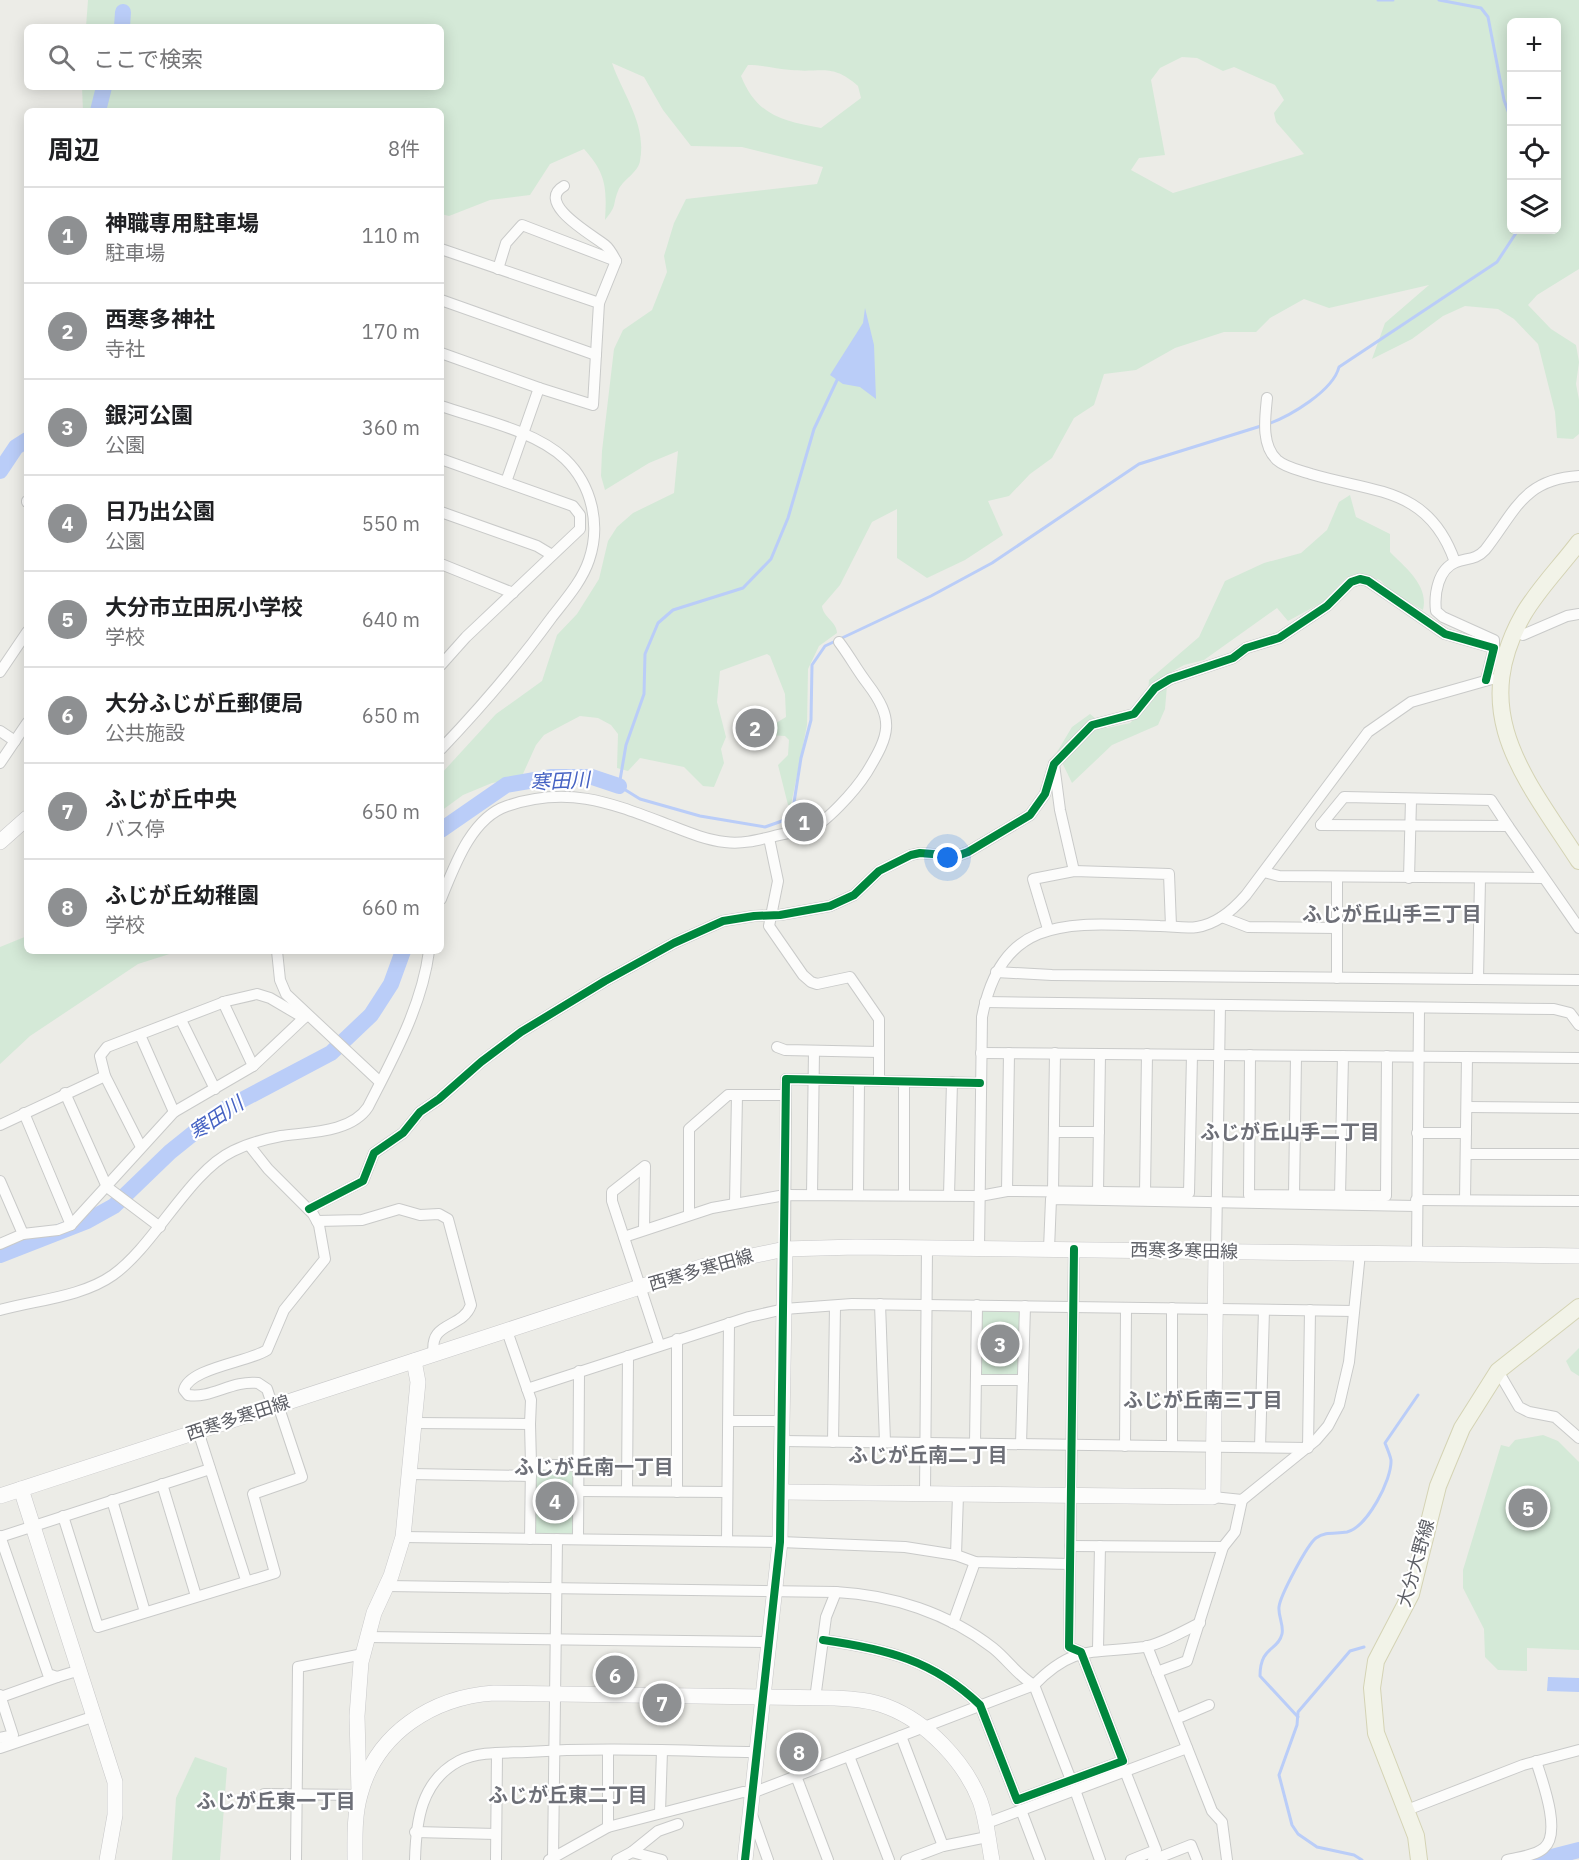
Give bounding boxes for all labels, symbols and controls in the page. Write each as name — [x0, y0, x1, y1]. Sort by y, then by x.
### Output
map controls — [1507, 18, 1561, 234]
button: + — [1507, 18, 1561, 72]
search box — [24, 24, 444, 90]
icon: search — [45, 41, 78, 74]
text: ここで検索 — [93, 44, 203, 73]
button: − — [1507, 72, 1561, 126]
button: locate — [1507, 126, 1561, 180]
text: 周辺 — [48, 132, 100, 166]
text: 8件 — [388, 135, 420, 162]
button: layers — [1507, 180, 1561, 234]
text: 神職専用駐車場 — [105, 208, 259, 237]
text: 1 — [62, 222, 74, 249]
text: 110 m — [362, 222, 420, 249]
text: 駐車場 — [105, 239, 165, 266]
text: 西寒多神社 — [105, 304, 215, 333]
text: 2 — [62, 318, 74, 345]
text: 170 m — [362, 318, 420, 345]
text: 寺社 — [105, 335, 145, 362]
text: 銀河公園 — [105, 400, 193, 429]
text: 3 — [62, 414, 74, 441]
text: 360 m — [362, 414, 420, 441]
text: 公園 — [105, 431, 145, 458]
text: 日乃出公園 — [105, 496, 215, 525]
text: 4 — [62, 510, 74, 537]
text: 550 m — [362, 510, 420, 537]
text: 公園 — [105, 527, 145, 554]
text: 大分市立田尻小学校 — [105, 592, 303, 621]
text: 5 — [62, 606, 74, 633]
text: 640 m — [362, 606, 420, 633]
text: 学校 — [105, 623, 145, 650]
text: 大分ふじが丘郵便局 — [105, 688, 303, 717]
text: 6 — [62, 702, 74, 729]
text: 650 m — [362, 702, 420, 729]
pin: 2 — [736, 706, 774, 750]
text: 公共施設 — [105, 719, 185, 746]
water label: 寒田川 — [529, 765, 593, 796]
text: ふじが丘中央 — [105, 784, 237, 813]
text: 7 — [62, 798, 74, 825]
text: 650 m — [362, 798, 420, 825]
pin: 1 — [784, 800, 824, 844]
text: バス停 — [105, 815, 165, 842]
your location — [933, 843, 962, 872]
text: ふじが丘幼稚園 — [105, 880, 259, 909]
text: 8 — [62, 894, 74, 921]
text: 660 m — [362, 894, 420, 921]
district label: ふじが丘山手三丁目 — [1302, 900, 1482, 927]
text: 学校 — [105, 911, 145, 938]
water label: 寒田川 — [183, 1088, 250, 1146]
district label: ふじが丘山手二丁目 — [1200, 1118, 1380, 1145]
street label: 西寒多寒田線 — [1130, 1238, 1238, 1263]
street label: 西寒多寒田線 — [646, 1244, 756, 1295]
pin: 3 — [980, 1322, 1020, 1366]
district label: ふじが丘南三丁目 — [1123, 1386, 1283, 1413]
street label: 西寒多寒田線 — [183, 1390, 293, 1445]
district label: ふじが丘南二丁目 — [848, 1441, 1008, 1468]
district label: ふじが丘南一丁目 — [514, 1453, 674, 1480]
pin: 4 — [536, 1478, 574, 1524]
pin: 5 — [1508, 1486, 1547, 1530]
street label: 大分大野線 — [1392, 1516, 1439, 1609]
pin: 6 — [596, 1652, 634, 1698]
pin: 7 — [642, 1680, 682, 1726]
pin: 8 — [780, 1730, 818, 1774]
district label: ふじが丘東二丁目 — [488, 1781, 648, 1808]
district label: ふじが丘東一丁目 — [196, 1787, 356, 1814]

